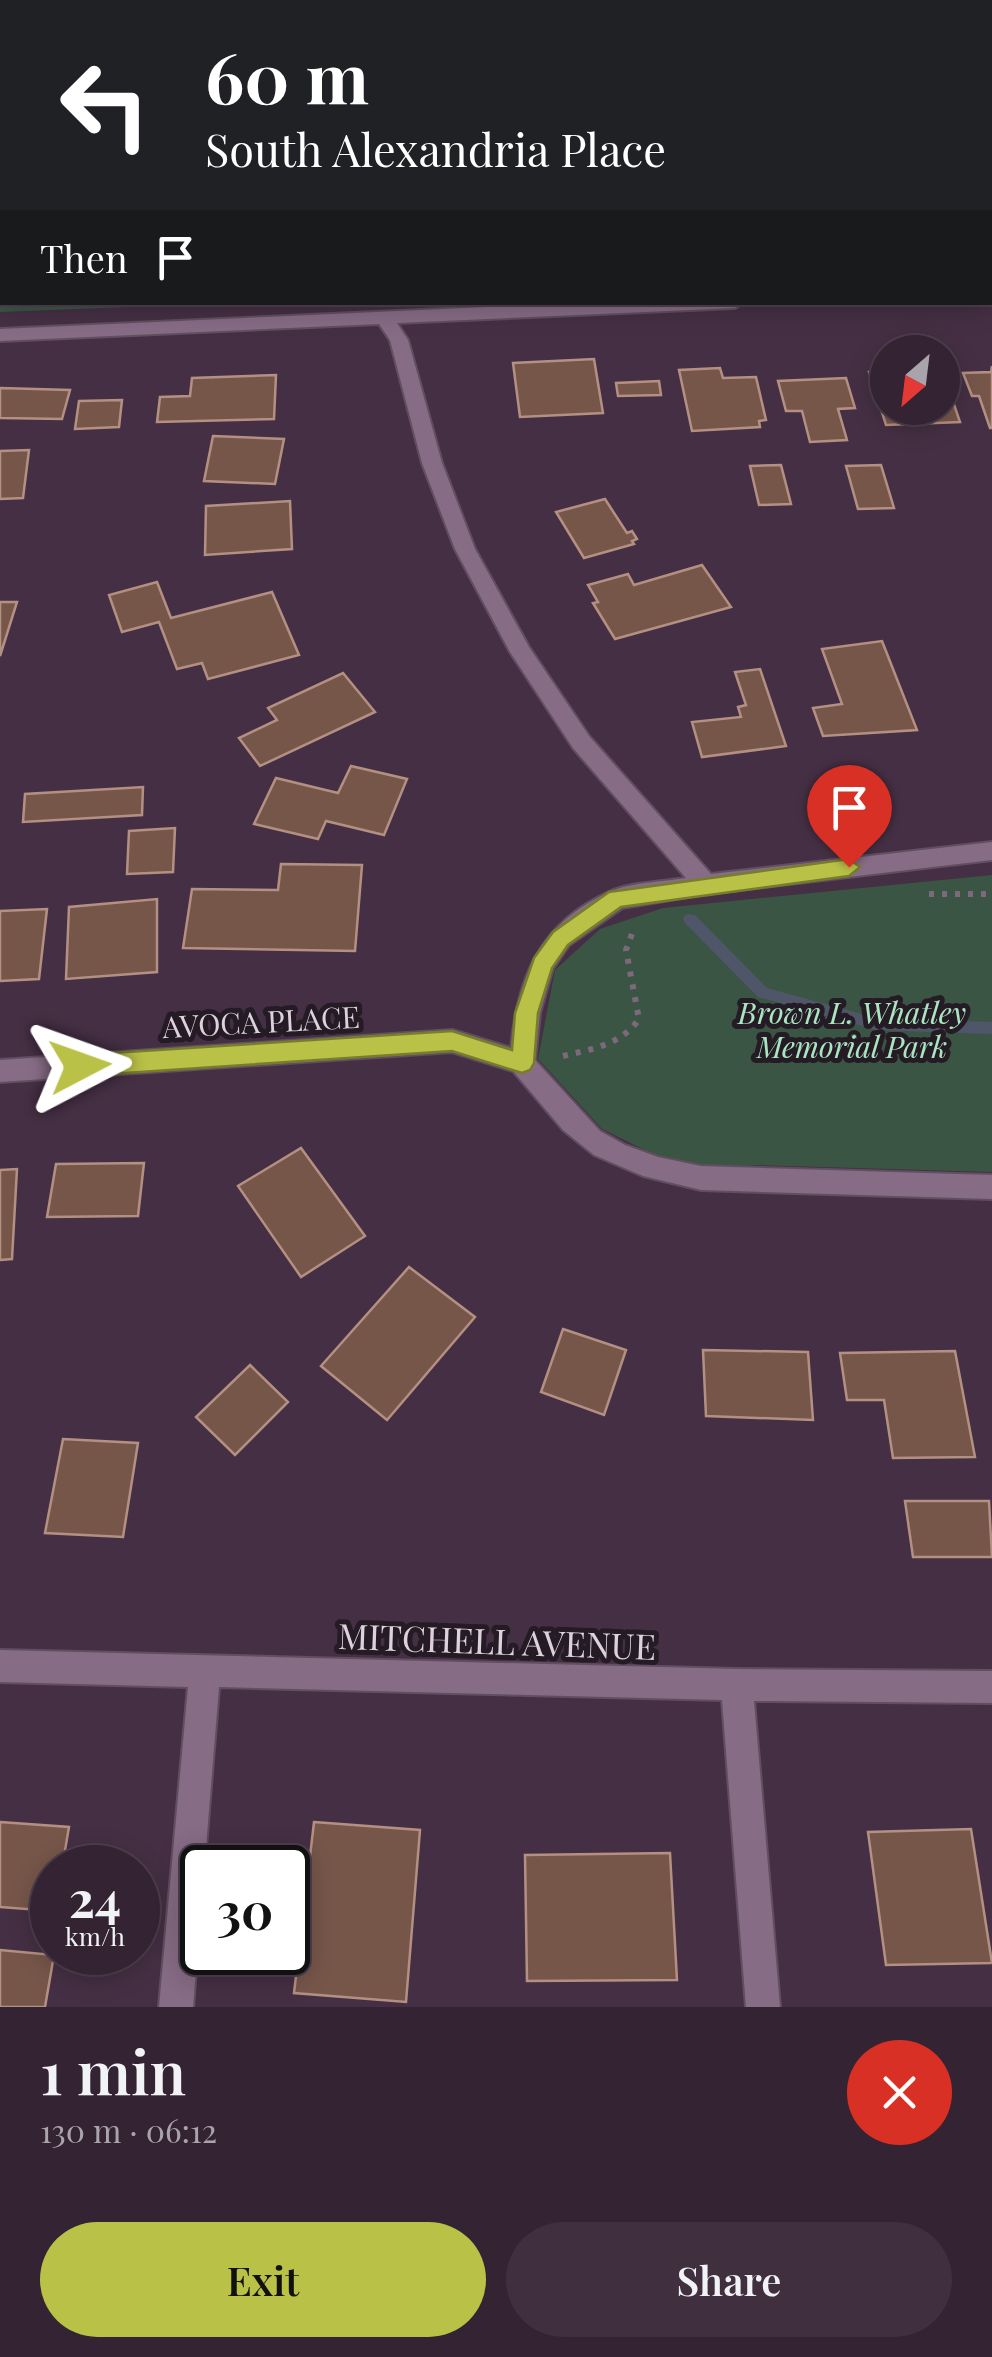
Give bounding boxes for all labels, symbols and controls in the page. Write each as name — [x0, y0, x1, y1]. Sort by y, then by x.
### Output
text: 60 m — [205, 28, 369, 122]
icon: left — [40, 40, 170, 170]
text: South Alexandria Place — [205, 118, 666, 178]
icon: arrive — [148, 230, 203, 285]
text: Then — [40, 232, 128, 283]
north arrow — [870, 335, 960, 425]
map controls — [870, 335, 960, 425]
pin — [807, 765, 892, 868]
icon: arrive — [822, 780, 877, 835]
park label: Brown L. Whatley Memorial Park — [737, 992, 966, 1066]
street label: AVOCA PLACE — [160, 996, 361, 1046]
position arrow — [28, 1014, 132, 1118]
street label: MITCHELL AVENUE — [337, 1611, 657, 1669]
speed limit sign: 30 — [180, 1845, 310, 1975]
text: 24 — [69, 1864, 121, 1931]
text: km/h — [65, 1919, 125, 1952]
text: 1 min — [40, 2030, 186, 2110]
button: close — [847, 2040, 952, 2145]
text: 130 m · 06:12 — [40, 2108, 217, 2151]
button: Exit — [40, 2222, 486, 2337]
button: Share — [506, 2222, 952, 2337]

